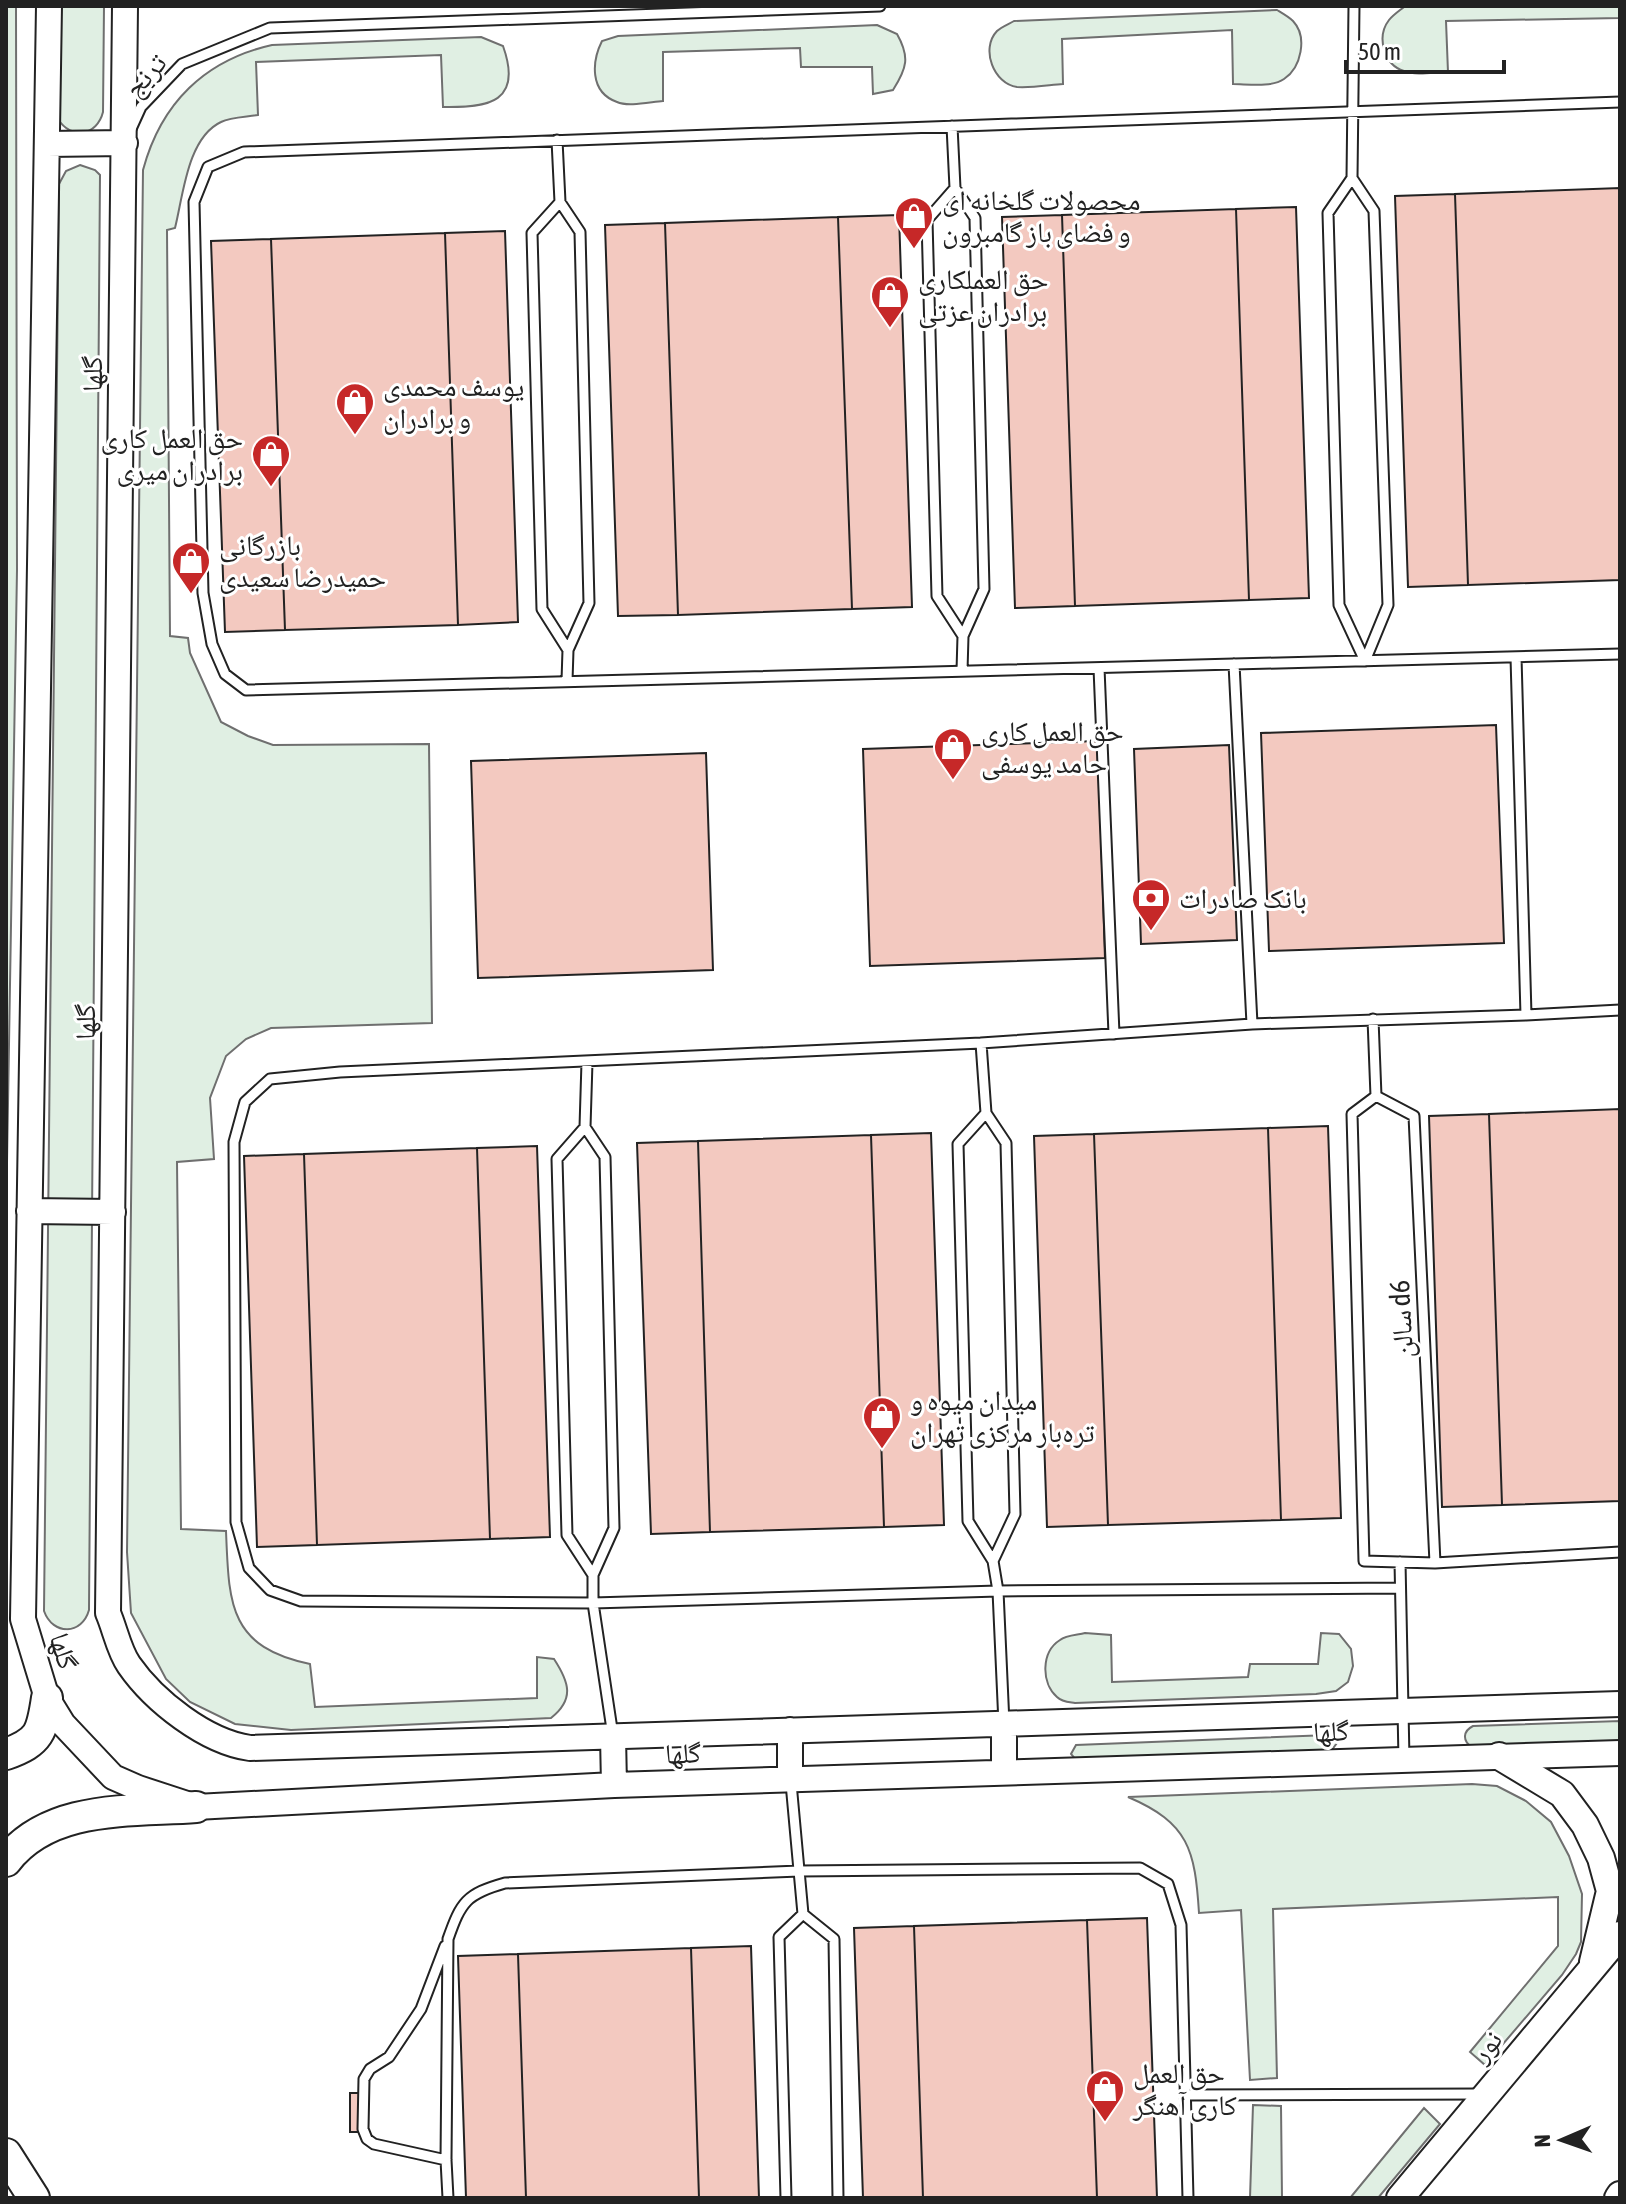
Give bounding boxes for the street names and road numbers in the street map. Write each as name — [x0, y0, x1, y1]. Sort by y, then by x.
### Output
street label: ترنج — [117, 47, 174, 105]
street label: گلها — [76, 355, 108, 392]
street label: گلها — [69, 1003, 101, 1040]
street label: سالن d6 — [1383, 1279, 1421, 1359]
street label: گلها — [43, 1629, 85, 1673]
street label: گلها — [1312, 1714, 1350, 1748]
street label: گلها — [664, 1736, 702, 1770]
street label: نور — [1463, 2024, 1508, 2069]

